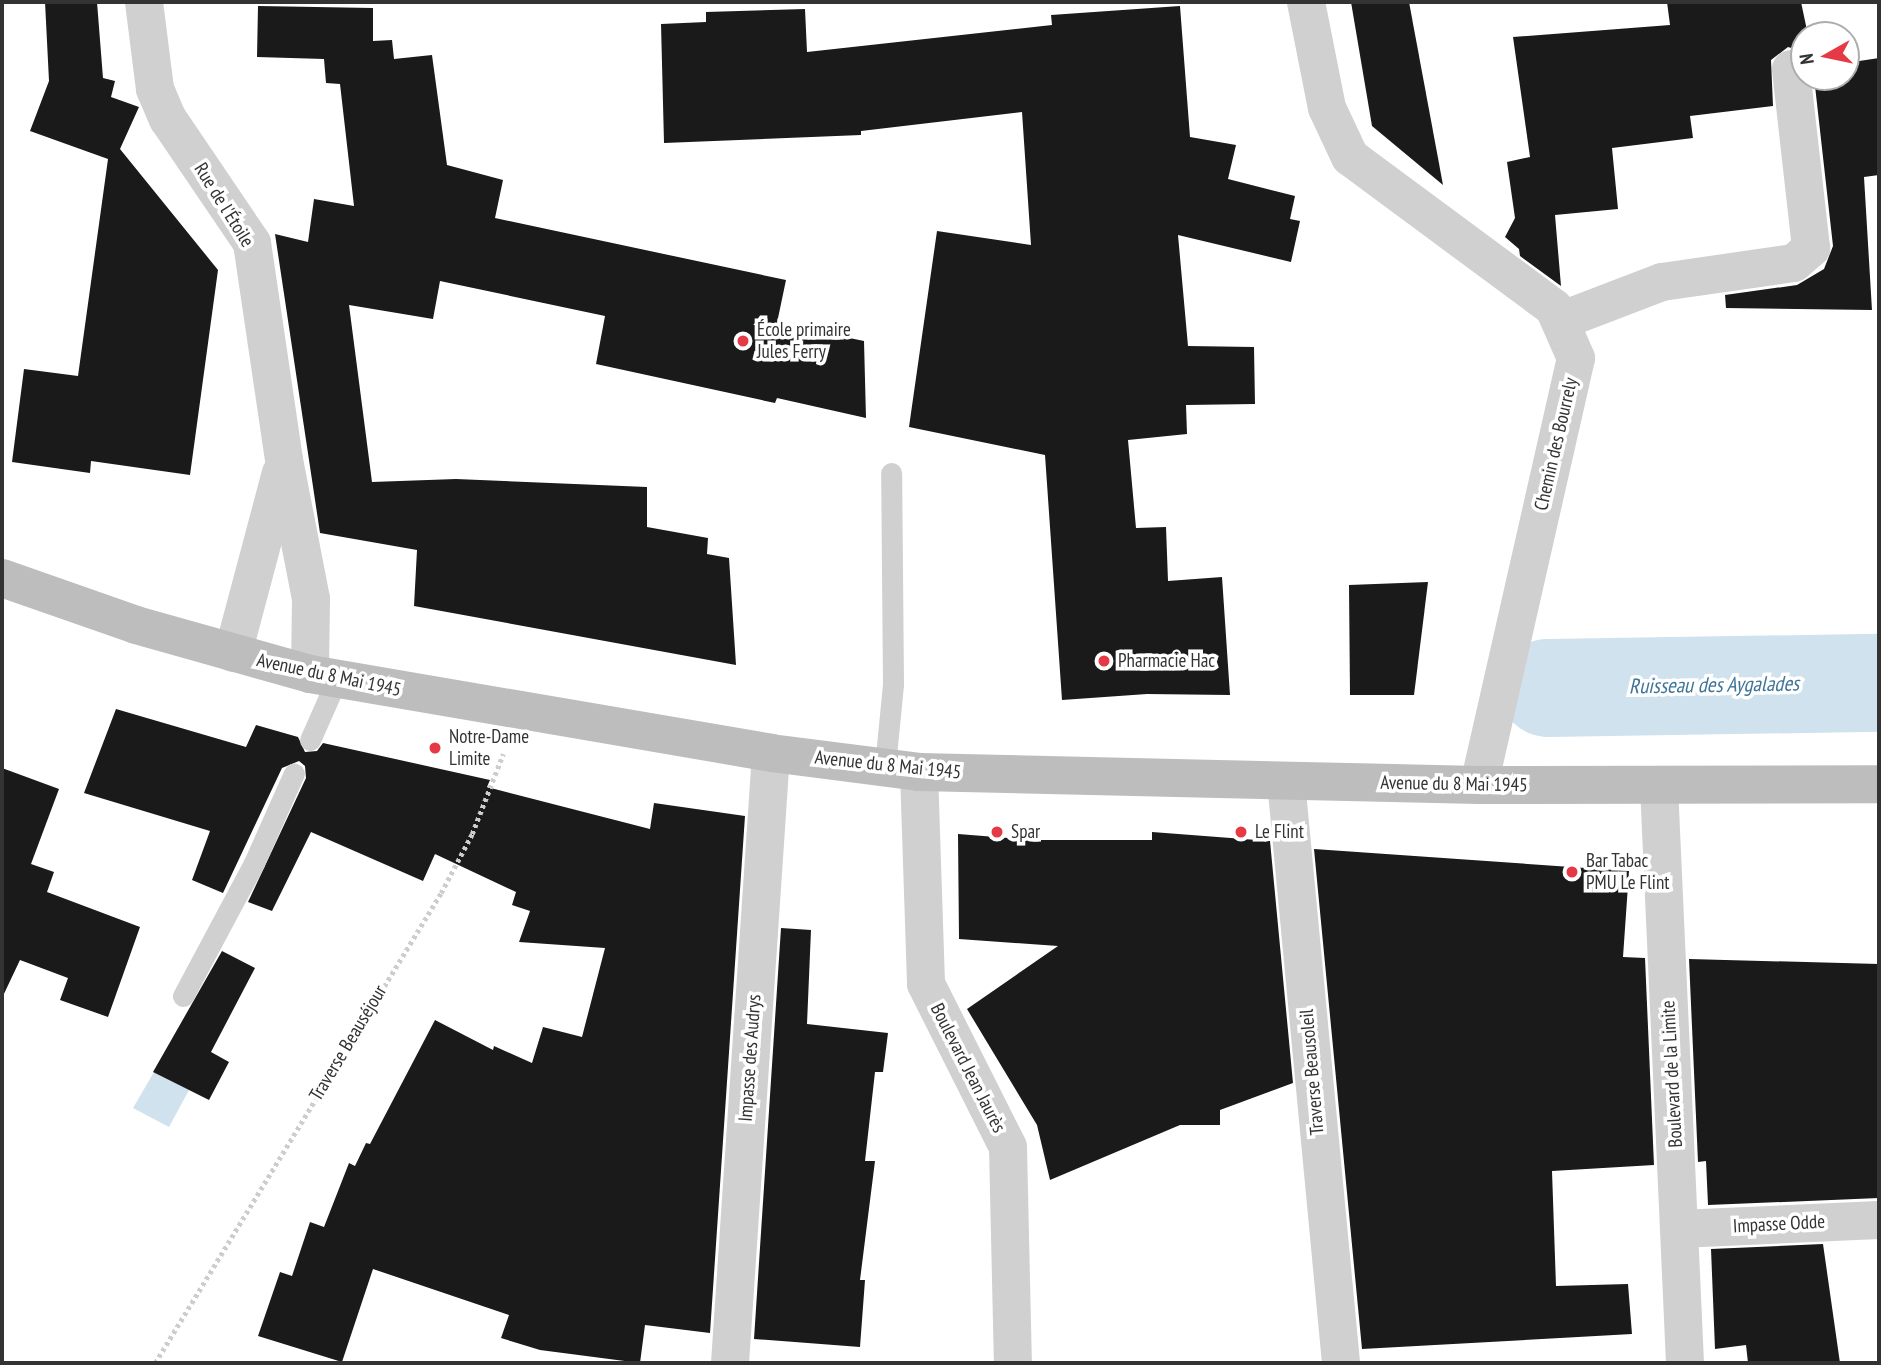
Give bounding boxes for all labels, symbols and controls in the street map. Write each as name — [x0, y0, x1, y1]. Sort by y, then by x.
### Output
north arrow — [1790, 21, 1860, 91]
text: N — [1794, 52, 1819, 66]
street label: Rue de l'Étoile — [189, 159, 259, 251]
place label: École primaire Jules Ferry — [757, 319, 851, 363]
marker: École primaire Jules Ferry — [735, 333, 751, 349]
street label: Chemin des Bourrely — [1530, 375, 1582, 513]
street label: Avenue du 8 Mai 1945 — [255, 649, 403, 701]
place label: Pharmacie Hac — [1118, 650, 1215, 672]
marker: Pharmacie Hac — [1096, 653, 1112, 669]
water label: Ruisseau des Aygalades — [1628, 671, 1800, 699]
place label: Notre-Dame Limite — [449, 726, 529, 770]
marker: Notre-Dame Limite — [427, 740, 443, 756]
street label: Avenue du 8 Mai 1945 — [814, 746, 962, 784]
street label: Avenue du 8 Mai 1945 — [1380, 771, 1528, 797]
place label: Spar — [1011, 821, 1040, 843]
place label: Le Flint — [1255, 821, 1304, 843]
marker: Spar — [989, 824, 1005, 840]
marker: Le Flint — [1233, 824, 1249, 840]
place label: Bar Tabac PMU Le Flint — [1586, 850, 1669, 894]
marker: Bar Tabac PMU Le Flint — [1564, 864, 1580, 880]
street label: Traverse Beauséjour — [304, 981, 392, 1105]
street label: Impasse des Audrys — [734, 993, 766, 1123]
street label: Boulevard Jean Jaurès — [926, 1000, 1010, 1136]
street label: Boulevard de la Limite — [1657, 1000, 1687, 1148]
street label: Traverse Beausoleil — [1295, 1008, 1329, 1136]
street label: Impasse Odde — [1732, 1210, 1826, 1238]

